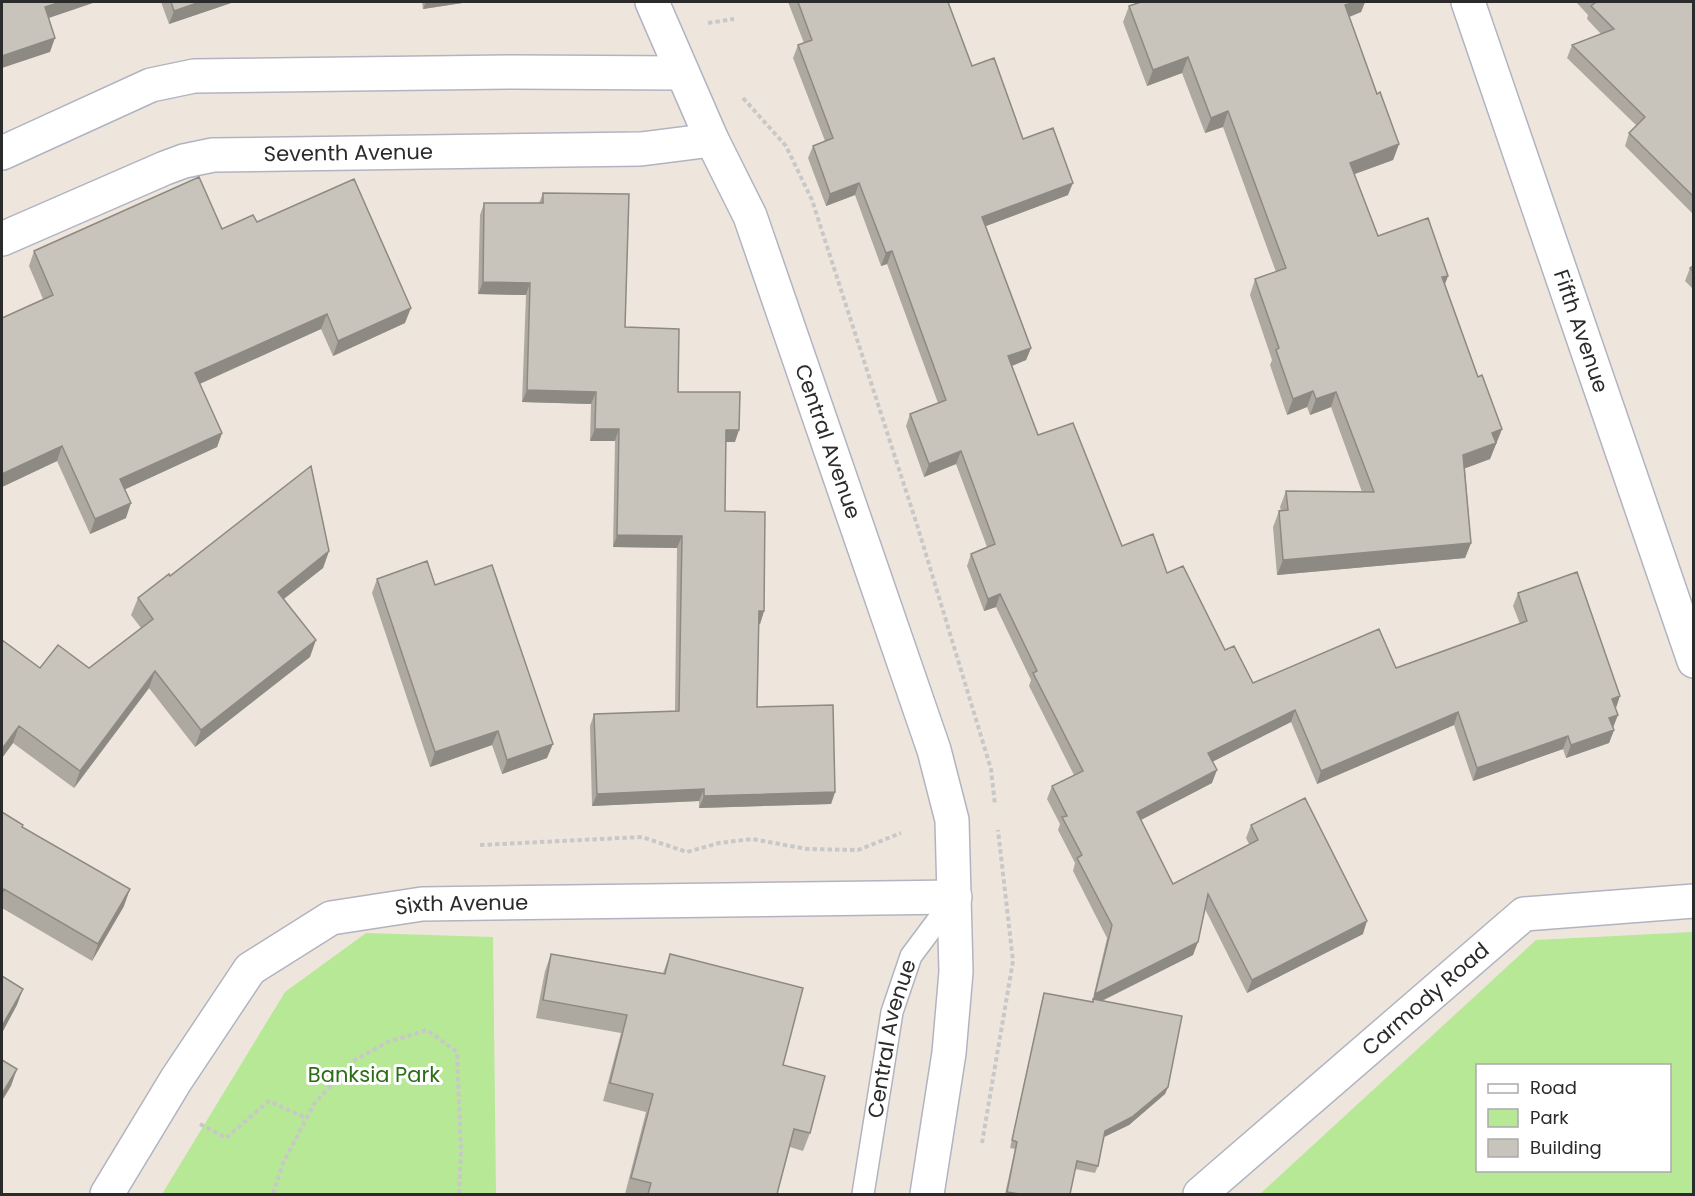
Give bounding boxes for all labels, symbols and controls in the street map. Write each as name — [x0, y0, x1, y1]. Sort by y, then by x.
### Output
street label: Seventh Avenue — [264, 137, 433, 168]
street label: Fifth Avenue — [1547, 266, 1616, 396]
street label: Central Avenue — [788, 360, 868, 523]
street label: Sixth Avenue — [393, 888, 528, 922]
street label: Carmody Road — [1355, 936, 1495, 1062]
street label: Central Avenue — [860, 955, 923, 1120]
park label: Banksia Park — [308, 1060, 440, 1089]
legend — [1476, 1064, 1671, 1172]
text: Road — [1530, 1075, 1577, 1100]
text: Park — [1530, 1105, 1569, 1130]
text: Building — [1530, 1135, 1602, 1160]

